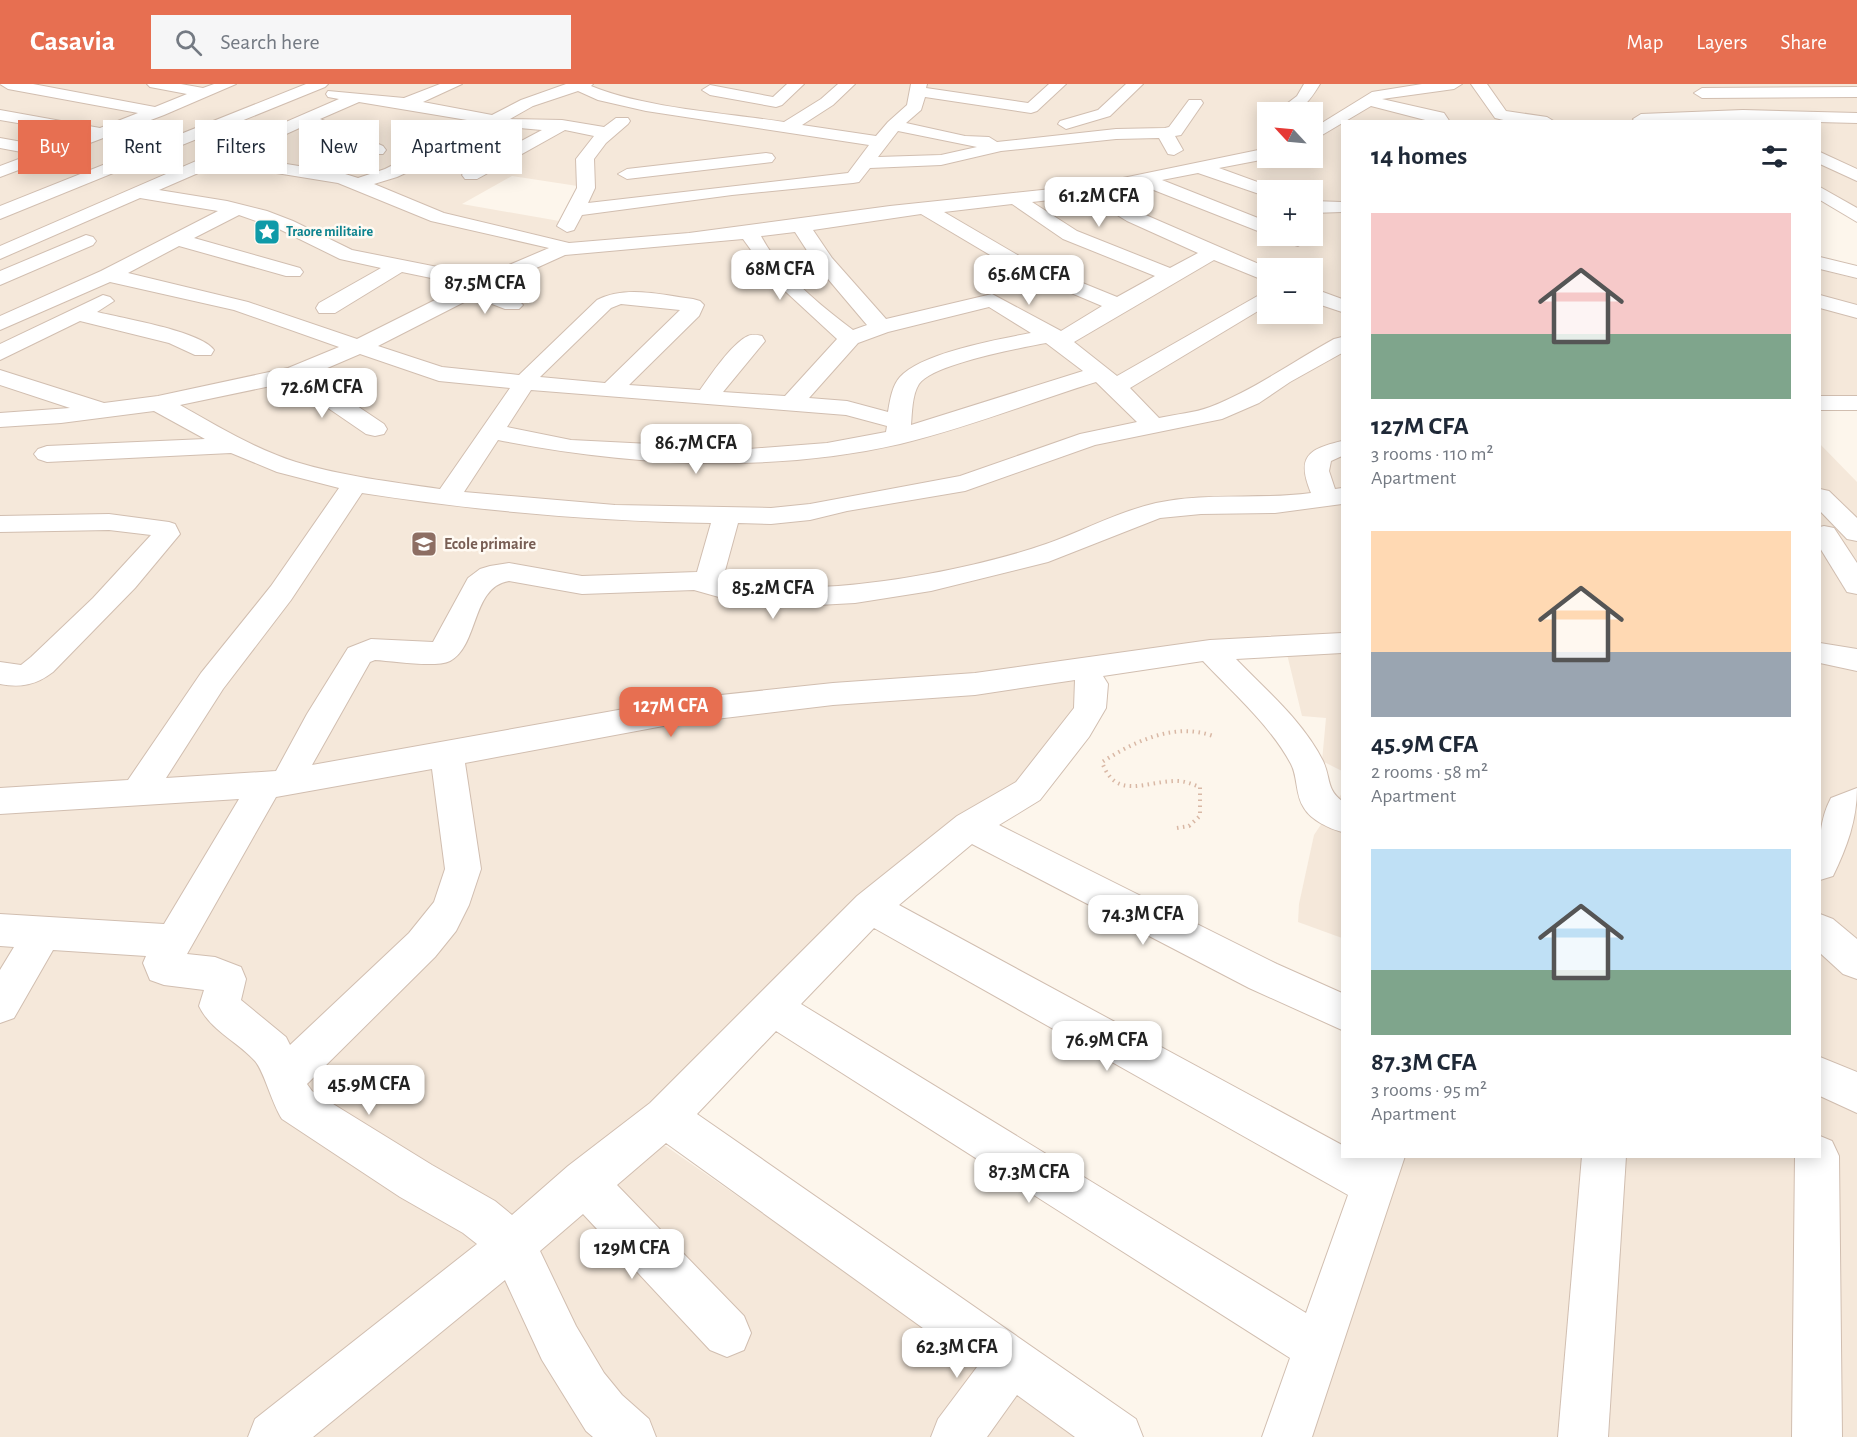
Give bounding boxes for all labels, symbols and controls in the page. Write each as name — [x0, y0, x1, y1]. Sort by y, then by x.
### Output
search box — [151, 15, 571, 69]
icon: search — [172, 26, 205, 59]
text: Casavia — [30, 28, 115, 56]
text: Search here — [220, 31, 320, 53]
text: Map — [1627, 32, 1663, 53]
text: Layers — [1696, 32, 1747, 53]
text: Share — [1780, 32, 1827, 53]
north arrow — [1257, 102, 1323, 168]
map controls — [1257, 102, 1323, 324]
chip: Buy — [18, 120, 91, 174]
chip: Rent — [103, 120, 183, 174]
chip: Filters — [195, 120, 287, 174]
chip: New — [299, 120, 379, 174]
chip: Apartment — [391, 120, 522, 174]
icon: filters — [1758, 140, 1791, 173]
text: 14 homes — [1371, 143, 1467, 169]
pin: 61.2M CFA — [1030, 177, 1168, 228]
button: + — [1257, 180, 1323, 246]
text: 61.2M CFA — [1059, 186, 1139, 206]
place icon: Traore militaire — [252, 217, 282, 247]
place label: Traore militaire — [286, 225, 373, 239]
pin: 68M CFA — [725, 250, 835, 301]
icon: home — [1527, 252, 1635, 360]
pin: 65.6M CFA — [960, 255, 1098, 306]
button: − — [1257, 258, 1323, 324]
text: 68M CFA — [745, 259, 815, 279]
pin: 87.5M CFA — [416, 264, 554, 315]
text: 65.6M CFA — [988, 264, 1070, 284]
text: 87.5M CFA — [444, 273, 526, 293]
pin: 72.6M CFA — [253, 368, 391, 419]
text: 72.6M CFA — [281, 377, 363, 397]
text: 127M CFA — [1371, 413, 1469, 439]
pin: 86.7M CFA — [627, 424, 765, 475]
text: 86.7M CFA — [655, 433, 737, 453]
text: 3 rooms · 110 m² — [1371, 444, 1494, 464]
text: Apartment — [1371, 468, 1456, 488]
school or university icon: Ecole primaire — [409, 529, 439, 559]
place label: Ecole primaire — [444, 536, 536, 552]
pin: 85.2M CFA — [704, 569, 842, 620]
icon: home — [1527, 570, 1635, 678]
text: 85.2M CFA — [732, 578, 814, 598]
pin: 127M CFA — [609, 687, 733, 738]
text: 127M CFA — [633, 696, 709, 716]
text: 45.9M CFA — [1371, 731, 1479, 757]
text: 2 rooms · 58 m² — [1371, 762, 1488, 782]
text: Apartment — [1371, 786, 1456, 806]
icon: home — [1527, 888, 1635, 996]
pin: 74.3M CFA — [1074, 895, 1212, 946]
text: 74.3M CFA — [1102, 904, 1184, 924]
pin: 76.9M CFA — [1038, 1021, 1176, 1072]
text: 76.9M CFA — [1066, 1030, 1148, 1050]
text: 87.3M CFA — [1371, 1049, 1477, 1075]
pin: 45.9M CFA — [300, 1065, 438, 1116]
text: 45.9M CFA — [328, 1074, 410, 1094]
text: 3 rooms · 95 m² — [1371, 1080, 1487, 1100]
text: Apartment — [1371, 1104, 1456, 1124]
pin: 87.3M CFA — [960, 1153, 1098, 1204]
text: 87.3M CFA — [988, 1162, 1070, 1182]
pin: 129M CFA — [570, 1229, 694, 1280]
text: 129M CFA — [594, 1238, 670, 1258]
pin: 62.3M CFA — [888, 1328, 1026, 1379]
text: 62.3M CFA — [916, 1337, 998, 1357]

